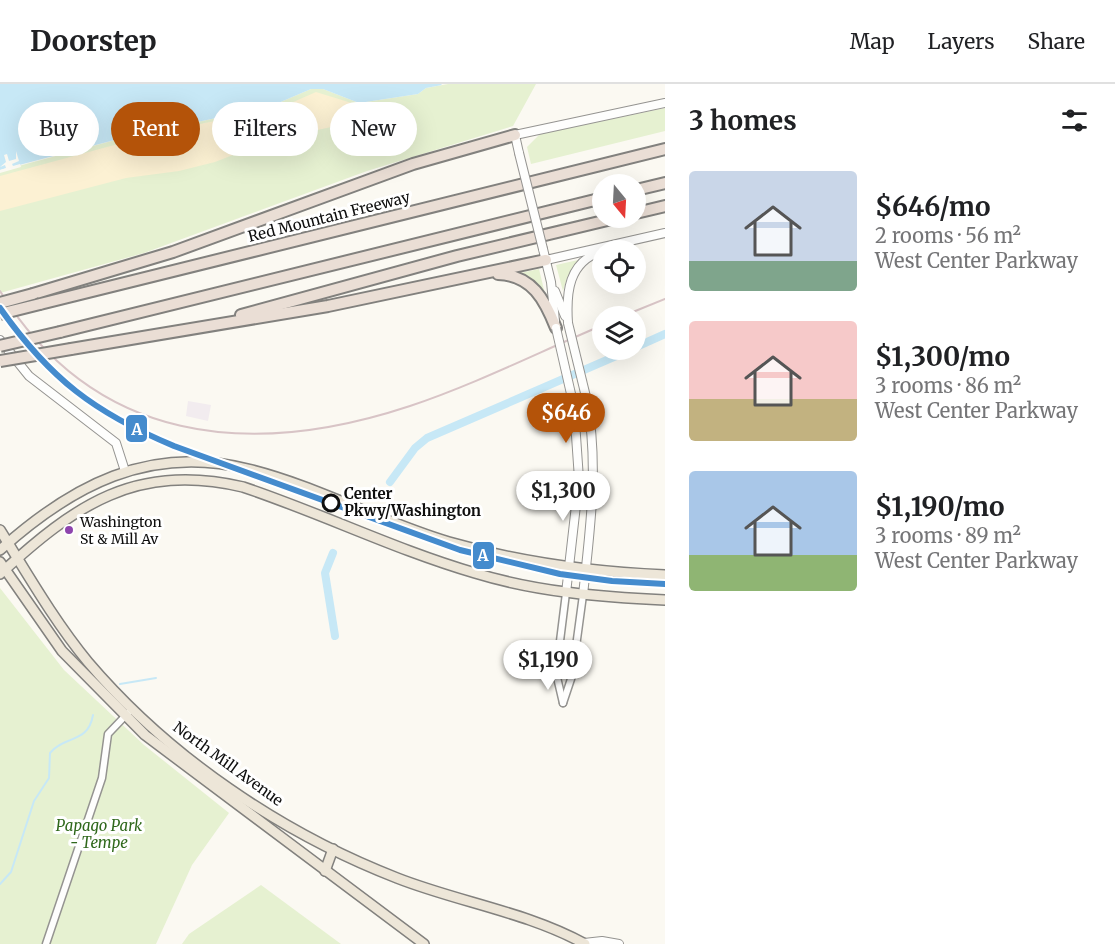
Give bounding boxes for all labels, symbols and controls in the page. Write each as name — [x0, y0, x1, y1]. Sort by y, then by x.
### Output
text: Doorstep — [30, 23, 157, 59]
text: Map — [850, 28, 895, 55]
text: Layers — [928, 28, 995, 55]
text: Share — [1028, 28, 1085, 55]
chip: Buy — [18, 102, 99, 156]
chip: Rent — [111, 102, 200, 156]
chip: Filters — [212, 102, 318, 156]
chip: New — [330, 102, 417, 156]
text: 3 homes — [689, 104, 797, 137]
icon: filters — [1058, 104, 1091, 137]
north arrow — [592, 174, 646, 228]
map controls — [592, 174, 646, 360]
street label: Red Mountain Freeway — [246, 187, 412, 246]
text: $646/mo — [875, 190, 991, 223]
icon: home — [737, 195, 809, 267]
text: 2 rooms · 56 m² — [875, 223, 1021, 248]
button: locate — [592, 240, 646, 294]
text: West Center Parkway — [875, 248, 1078, 273]
button: layers — [592, 306, 646, 360]
text: $1,300/mo — [875, 340, 1010, 373]
icon: home — [737, 345, 809, 417]
text: 3 rooms · 86 m² — [875, 373, 1021, 398]
pin: $646 — [530, 393, 602, 444]
text: West Center Parkway — [875, 398, 1078, 423]
text: $646 — [541, 400, 591, 425]
line badge: A — [125, 414, 148, 443]
text: A — [130, 419, 143, 439]
pin: $1,300 — [514, 471, 612, 522]
text: $1,300 — [530, 478, 596, 503]
place label: Center Pkwy/Washington — [344, 484, 481, 520]
text: $1,190/mo — [875, 490, 1004, 523]
marker: Center Pkwy/Washington — [322, 494, 340, 512]
icon: home — [737, 495, 809, 567]
place label: Washington St & Mill Av — [79, 513, 162, 548]
text: 3 rooms · 89 m² — [875, 523, 1021, 548]
marker: Washington St & Mill Av — [63, 524, 75, 536]
line badge: A — [472, 541, 495, 570]
text: A — [476, 545, 489, 565]
text: West Center Parkway — [875, 548, 1078, 573]
pin: $1,190 — [499, 640, 597, 691]
text: $1,190 — [517, 647, 579, 672]
street label: North Mill Avenue — [170, 717, 287, 810]
park label: Papago Park - Tempe — [56, 816, 143, 852]

